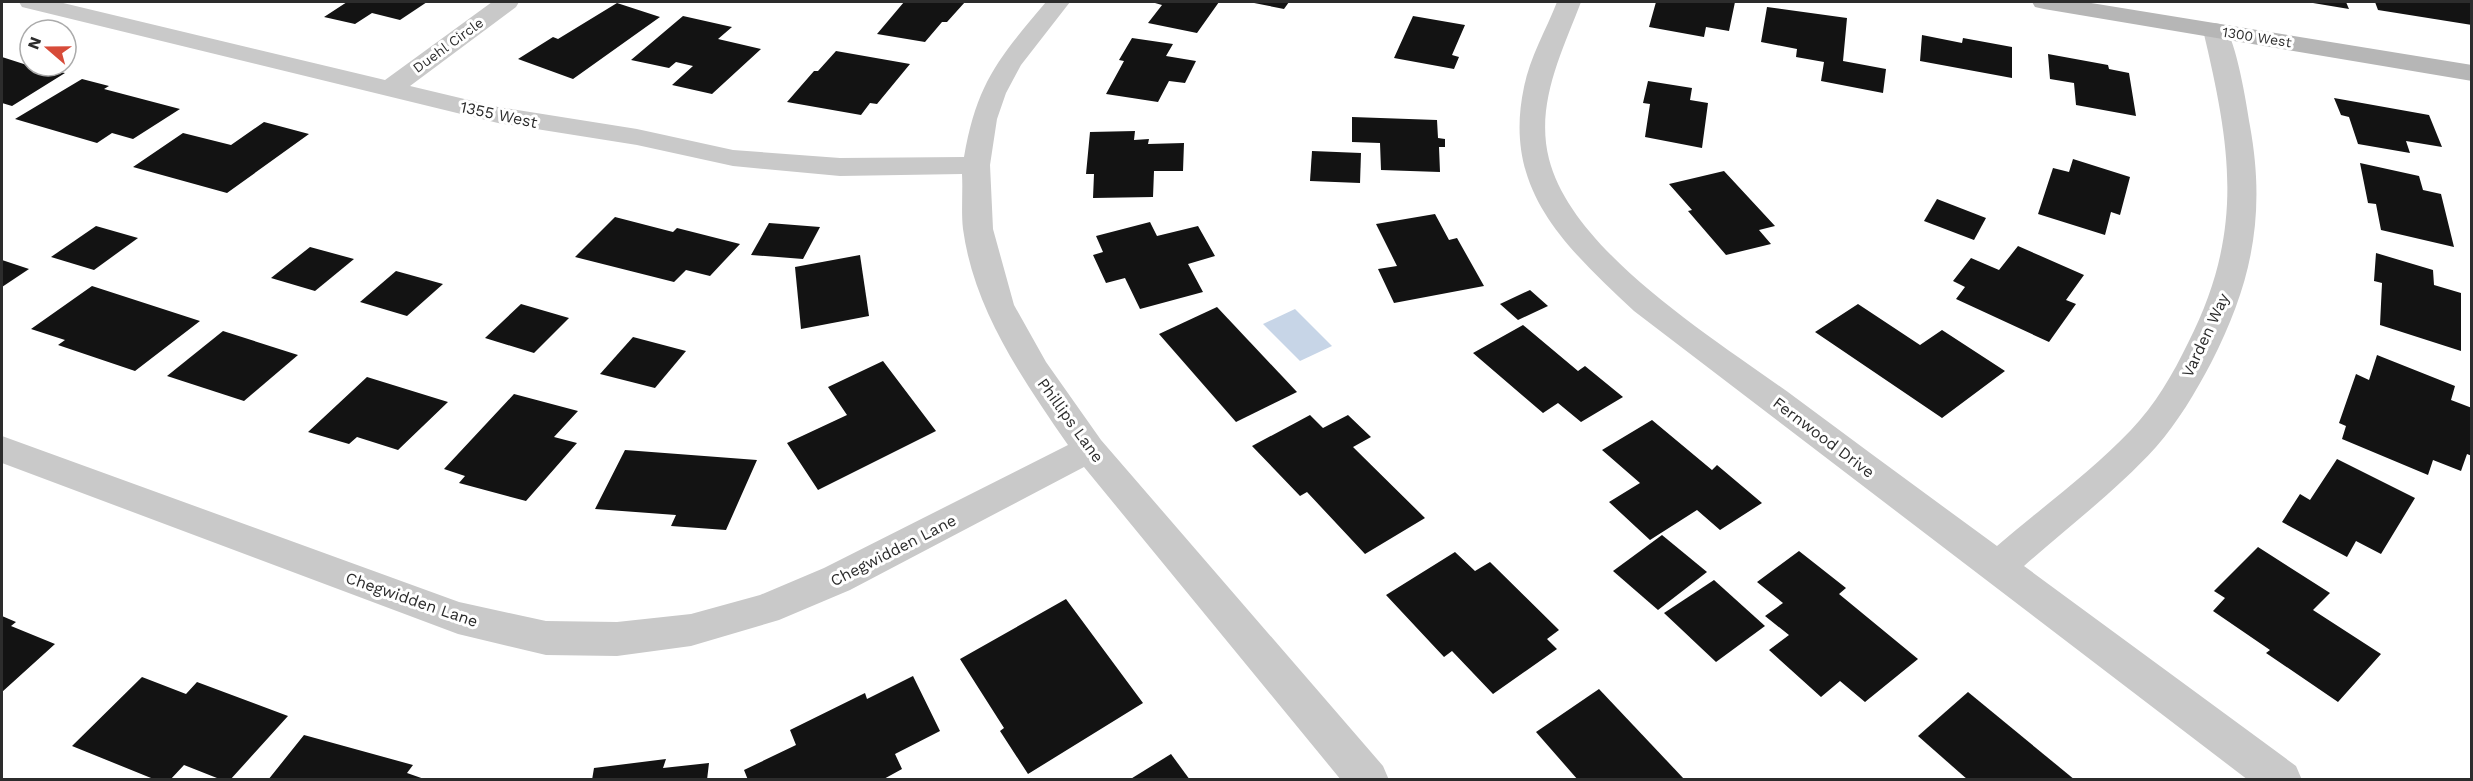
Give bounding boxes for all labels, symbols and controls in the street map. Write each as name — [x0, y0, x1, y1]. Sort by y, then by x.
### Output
street label: Duehl Circle — [410, 14, 486, 76]
north arrow — [18, 18, 78, 78]
street label: 1300 West — [2221, 24, 2293, 50]
text: N — [23, 34, 45, 52]
street label: 1355 West — [459, 97, 540, 132]
street label: Varden Way — [2178, 289, 2234, 380]
street label: Phillips Lane — [1034, 374, 1108, 466]
street label: Fernwood Drive — [1769, 393, 1878, 482]
street label: Chegwidden Lane — [827, 511, 959, 590]
street label: Chegwidden Lane — [343, 568, 480, 631]

